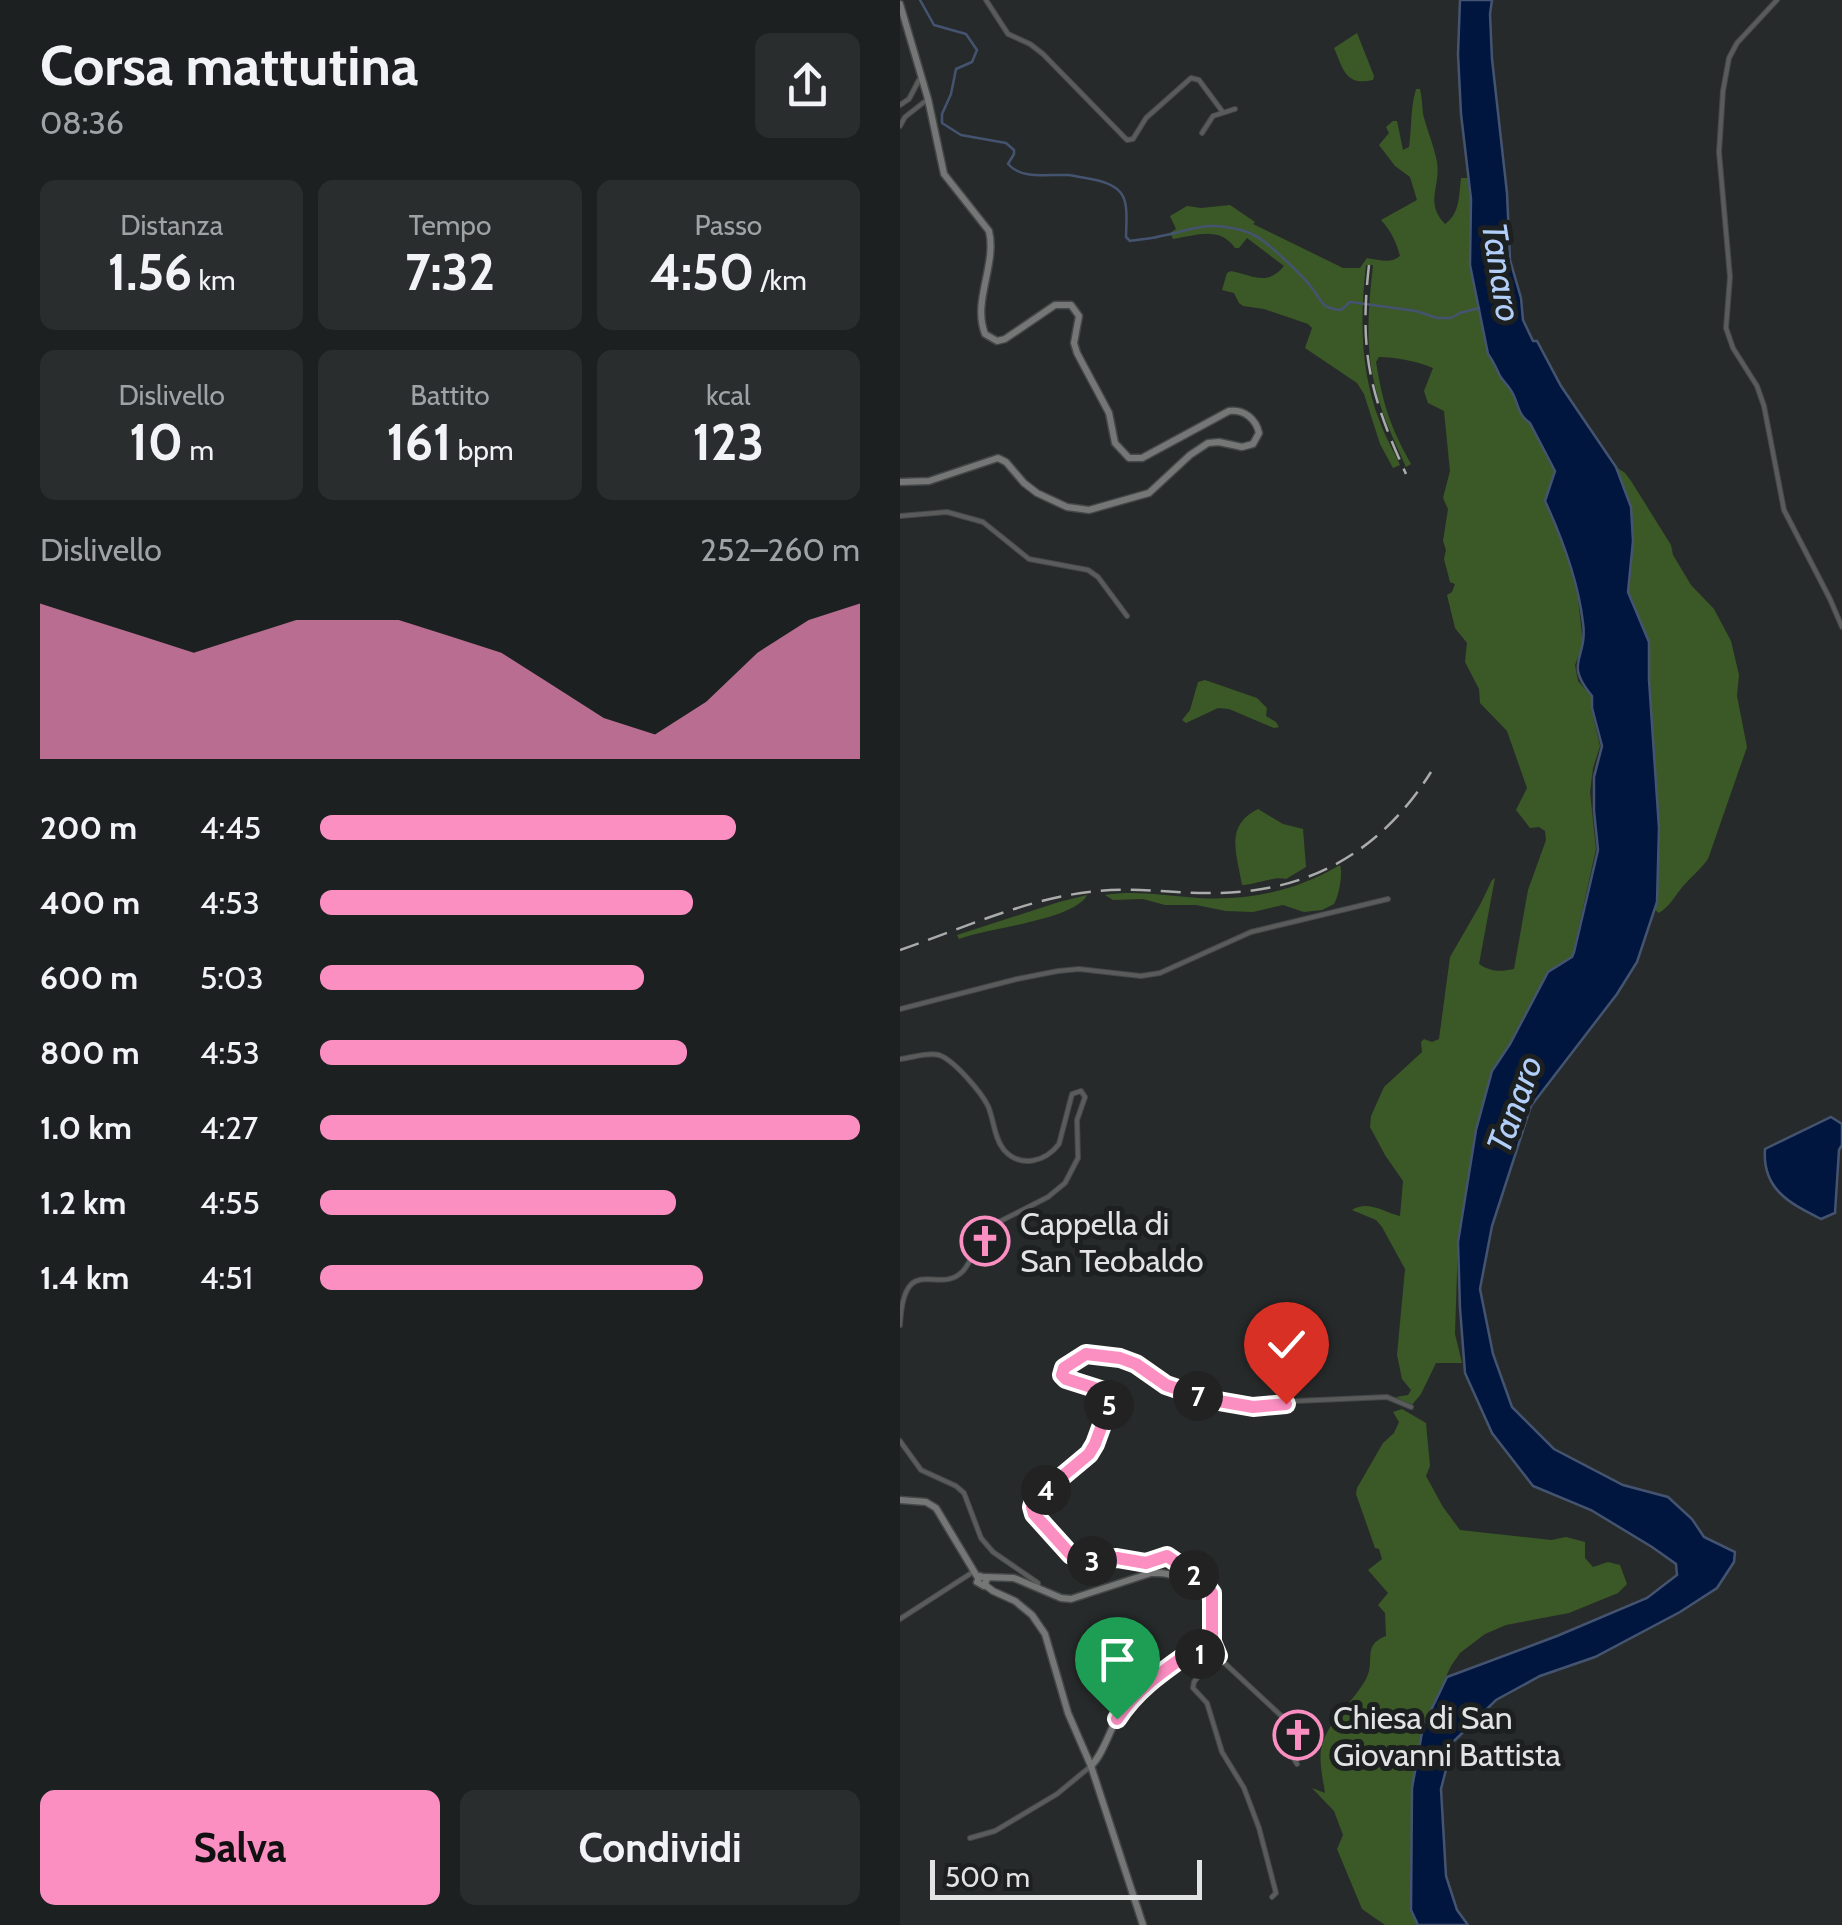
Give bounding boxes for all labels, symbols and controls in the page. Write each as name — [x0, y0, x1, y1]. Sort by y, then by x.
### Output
text: Corsa mattutina — [40, 32, 418, 99]
button: share — [755, 33, 860, 138]
text: 08:36 — [40, 103, 124, 142]
text: Distanza — [120, 208, 223, 242]
text: Tempo — [409, 208, 491, 242]
text: Passo — [695, 208, 762, 242]
water label: Tanaro — [1473, 219, 1531, 325]
text: 1.56 — [108, 242, 192, 303]
text: 7:32 — [405, 242, 495, 303]
text: 4:50 — [650, 242, 754, 303]
text: km — [192, 263, 236, 297]
text: /km — [754, 263, 807, 297]
text: Dislivello — [118, 378, 225, 412]
text: Battito — [410, 378, 490, 412]
text: kcal — [706, 378, 751, 412]
text: 10 — [129, 412, 183, 473]
text: 161 — [386, 412, 452, 473]
text: 123 — [692, 412, 764, 473]
text: m — [183, 433, 214, 467]
text: bpm — [452, 433, 514, 467]
text: Dislivello — [40, 530, 162, 569]
text: 252–260 m — [700, 530, 860, 569]
text: 200 m — [40, 808, 137, 847]
text: 4:45 — [200, 808, 261, 847]
text: 400 m — [40, 883, 140, 922]
text: 4:53 — [200, 883, 260, 922]
text: 600 m — [40, 958, 138, 997]
text: 5:03 — [200, 958, 264, 997]
text: 800 m — [40, 1033, 140, 1072]
text: 4:53 — [200, 1033, 260, 1072]
water label: Tanaro — [1477, 1050, 1551, 1158]
text: 1.0 km — [40, 1108, 132, 1147]
text: 4:27 — [200, 1108, 258, 1147]
text: 1.2 km — [40, 1183, 126, 1222]
text: 4:55 — [200, 1183, 260, 1222]
place label: Cappella di San Teobaldo — [1020, 1204, 1204, 1280]
church icon: Cappella di San Teobaldo — [959, 1215, 1011, 1267]
text: 1.4 km — [40, 1258, 129, 1297]
text: 4:51 — [200, 1258, 253, 1297]
pin — [1244, 1302, 1329, 1405]
icon: check — [1259, 1317, 1314, 1372]
pin: 7 — [1173, 1371, 1223, 1421]
text: 7 — [1191, 1379, 1205, 1413]
pin: 5 — [1084, 1380, 1134, 1430]
text: 5 — [1101, 1388, 1117, 1422]
pin: 4 — [1021, 1465, 1071, 1515]
text: 4 — [1037, 1473, 1055, 1507]
pin: 3 — [1067, 1536, 1117, 1586]
text: 3 — [1084, 1544, 1100, 1578]
pin: 2 — [1169, 1550, 1219, 1600]
text: 2 — [1187, 1558, 1201, 1592]
pin — [1075, 1617, 1160, 1720]
pin: 1 — [1175, 1629, 1225, 1679]
icon: arrive — [1090, 1632, 1145, 1687]
text: 1 — [1195, 1637, 1205, 1671]
place label: Chiesa di San Giovanni Battista — [1333, 1698, 1562, 1774]
church icon: Chiesa di San Giovanni Battista — [1272, 1709, 1324, 1761]
button: Salva — [40, 1790, 440, 1905]
button: Condividi — [460, 1790, 860, 1905]
scale bar — [930, 1855, 1202, 1900]
text: 500 m — [945, 1860, 1030, 1894]

